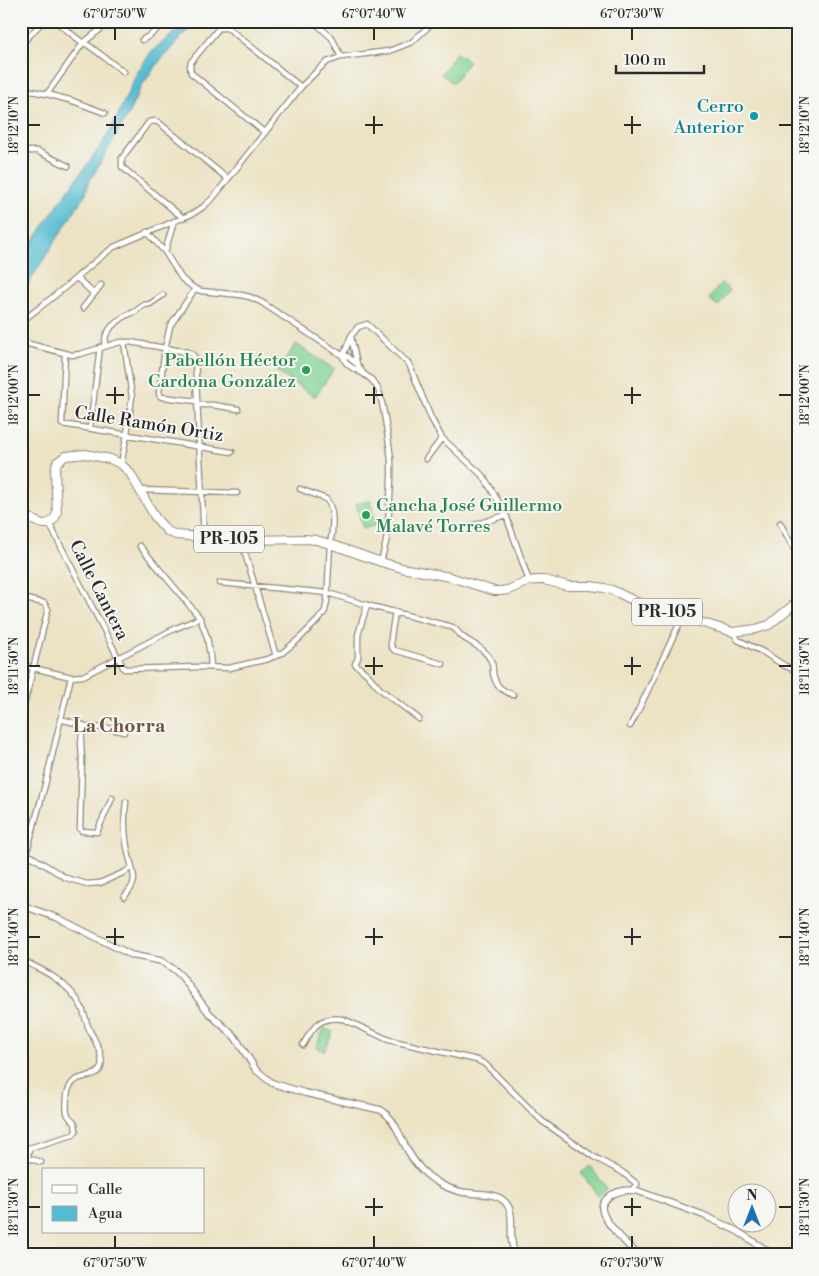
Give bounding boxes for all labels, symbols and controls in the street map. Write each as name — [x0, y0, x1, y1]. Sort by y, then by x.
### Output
text: 67°07'50"W — [83, 7, 148, 22]
text: 67°07'40"W — [342, 7, 407, 22]
text: 67°07'30"W — [600, 7, 665, 22]
scale bar — [616, 42, 704, 74]
text: 100 m — [624, 51, 666, 70]
place label: Cerro Anterior — [673, 95, 744, 139]
text: 18°12'10"N — [7, 96, 22, 154]
text: 18°12'10"N — [798, 96, 813, 154]
marker: Cerro Anterior — [748, 110, 760, 122]
place label: Pabellón Héctor Cardona González — [148, 349, 296, 393]
text: 18°12'00"N — [7, 364, 22, 426]
marker: Pabellón Héctor Cardona González — [300, 364, 312, 376]
text: 18°12'00"N — [798, 364, 813, 426]
street label: Calle Ramón Ortiz — [73, 401, 225, 447]
place label: Cancha José Guillermo Malavé Torres — [376, 494, 562, 538]
marker: Cancha José Guillermo Malavé Torres — [360, 509, 372, 521]
road number: PR-105 — [194, 526, 264, 552]
street label: Calle Cantera — [64, 536, 134, 645]
road number: PR-105 — [632, 598, 702, 626]
text: 18°11'50"N — [7, 637, 22, 695]
text: 18°11'50"N — [798, 637, 813, 695]
district label: La Chorra — [73, 714, 166, 738]
text: 18°11'40"N — [7, 908, 22, 966]
text: 18°11'40"N — [798, 908, 813, 966]
legend — [42, 1168, 205, 1234]
text: 18°11'30"N — [7, 1178, 22, 1236]
text: 18°11'30"N — [798, 1178, 813, 1236]
text: Calle — [88, 1180, 122, 1199]
north arrow — [726, 1184, 776, 1234]
text: N — [746, 1187, 758, 1205]
text: Agua — [87, 1204, 123, 1223]
text: 67°07'50"W — [83, 1256, 148, 1271]
text: 67°07'40"W — [342, 1256, 407, 1271]
text: 67°07'30"W — [600, 1256, 665, 1271]

